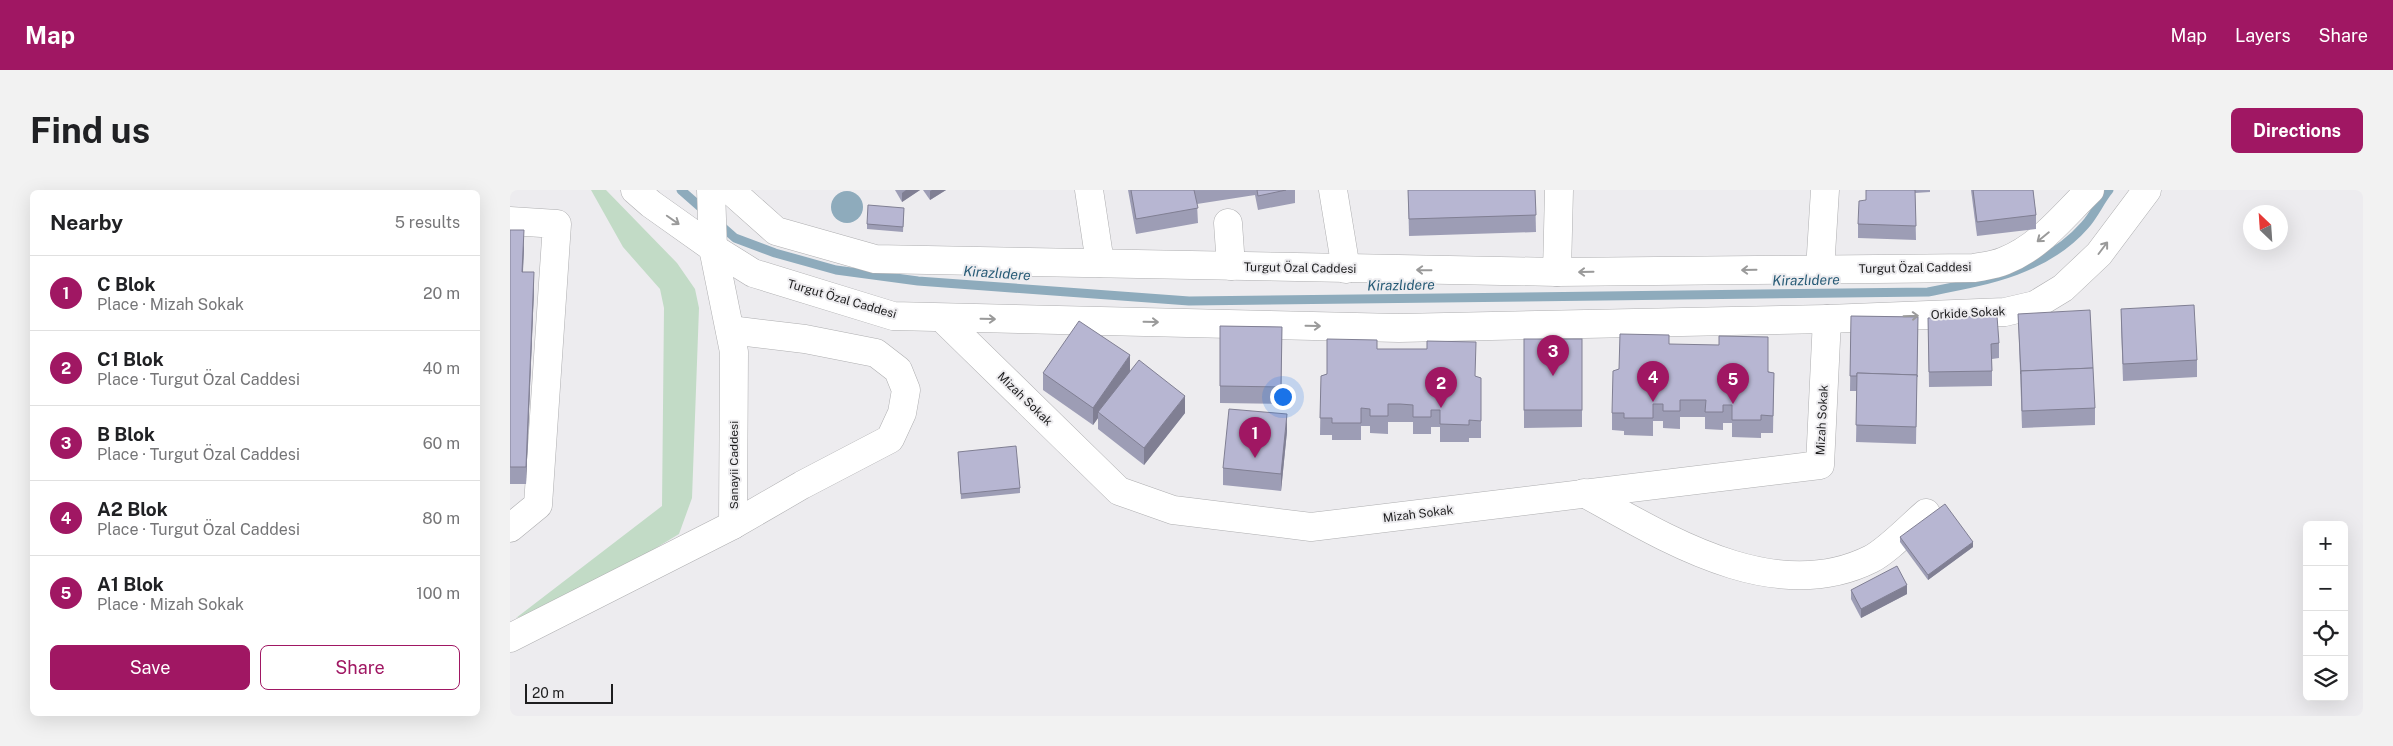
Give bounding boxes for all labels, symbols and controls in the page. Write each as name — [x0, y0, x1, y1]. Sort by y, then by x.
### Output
text: Map — [25, 21, 75, 49]
text: Map — [2171, 25, 2207, 46]
text: Layers — [2235, 25, 2291, 46]
text: Share — [2319, 25, 2368, 46]
button: Directions — [2231, 108, 2363, 153]
text: Find us — [30, 110, 150, 151]
north arrow — [2243, 205, 2288, 250]
text: Nearby — [50, 210, 123, 235]
text: 5 results — [395, 213, 460, 232]
one-way arrow — [666, 215, 680, 225]
one-way arrow — [2037, 232, 2050, 243]
one-way arrow — [2098, 242, 2109, 255]
street label: Turgut Özal Caddesi — [1244, 260, 1356, 276]
street label: Turgut Özal Caddesi — [1859, 260, 1971, 276]
water label: Kirazlıdere — [963, 263, 1032, 283]
one-way arrow — [1416, 265, 1432, 275]
one-way arrow — [1741, 266, 1757, 275]
one-way arrow — [1578, 267, 1594, 277]
water label: Kirazlıdere — [1772, 271, 1840, 289]
text: C Blok — [97, 273, 156, 295]
water label: Kirazlıdere — [1367, 276, 1435, 294]
street label: Turgut Özal Caddesi — [786, 277, 898, 321]
text: 1 — [63, 284, 69, 303]
text: 20 m — [423, 284, 460, 303]
text: Place · Mizah Sokak — [97, 295, 244, 314]
street label: Orkide Sokak — [1930, 304, 2006, 322]
one-way arrow — [1902, 311, 1919, 321]
one-way arrow — [980, 314, 996, 324]
one-way arrow — [1142, 318, 1158, 327]
one-way arrow — [1304, 321, 1321, 331]
pin: 3 — [1537, 335, 1569, 376]
text: C1 Blok — [97, 348, 164, 370]
text: 2 — [61, 359, 71, 378]
text: 40 m — [422, 359, 460, 378]
pin: 4 — [1637, 361, 1669, 402]
pin: 5 — [1717, 363, 1749, 404]
pin: 2 — [1425, 367, 1457, 408]
street label: Mizah Sokak — [995, 369, 1055, 429]
text: Place · Turgut Özal Caddesi — [97, 370, 300, 389]
your location — [1270, 384, 1296, 410]
street label: Mizah Sokak — [1813, 384, 1831, 456]
pin: 1 — [1239, 417, 1271, 458]
street label: Sanayii Caddesi — [727, 421, 741, 509]
text: B Blok — [97, 423, 155, 445]
text: 3 — [61, 434, 71, 453]
text: 60 m — [423, 434, 460, 453]
text: Place · Turgut Özal Caddesi — [97, 445, 300, 464]
text: A2 Blok — [97, 498, 168, 520]
street label: Mizah Sokak — [1382, 503, 1454, 525]
text: 4 — [61, 509, 71, 528]
text: 80 m — [422, 509, 460, 528]
text: Place · Turgut Özal Caddesi — [97, 520, 300, 539]
map controls — [2303, 521, 2348, 701]
button: + — [2303, 521, 2348, 566]
button: − — [2303, 566, 2348, 611]
text: A1 Blok — [97, 573, 164, 595]
text: 5 — [61, 584, 71, 603]
text: 100 m — [416, 584, 460, 603]
text: Place · Mizah Sokak — [97, 595, 244, 614]
button: locate — [2303, 611, 2348, 656]
button: Save — [50, 645, 250, 690]
button: Share — [260, 645, 460, 690]
button: layers — [2303, 656, 2348, 701]
scale bar — [525, 681, 612, 704]
text: 20 m — [532, 685, 564, 701]

